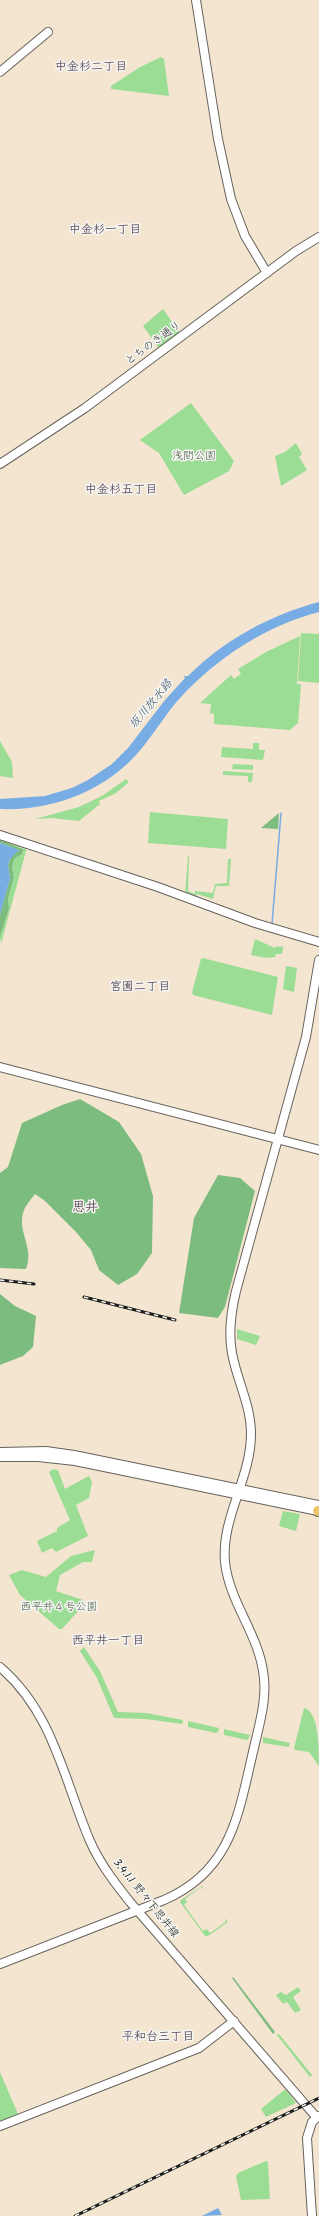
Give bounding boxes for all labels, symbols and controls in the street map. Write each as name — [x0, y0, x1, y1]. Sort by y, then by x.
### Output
district label: 中金杉二丁目 — [55, 61, 127, 75]
district label: 中金杉一丁目 — [69, 224, 141, 238]
street label: とちのき通り — [123, 319, 185, 369]
park label: 浅間公園 — [172, 450, 216, 464]
district label: 中金杉五丁目 — [85, 484, 157, 498]
water label: 坂川放水路 — [127, 677, 177, 733]
district label: 宮園二丁目 — [110, 981, 170, 995]
district label: 思井 — [72, 1201, 98, 1217]
park label: 西平井４号公園 — [21, 1601, 97, 1615]
district label: 西平井一丁目 — [72, 1635, 144, 1649]
street label: 3.4.1.1 野々下思井線 — [109, 1857, 181, 1941]
district label: 平和台三丁目 — [122, 2031, 194, 2045]

